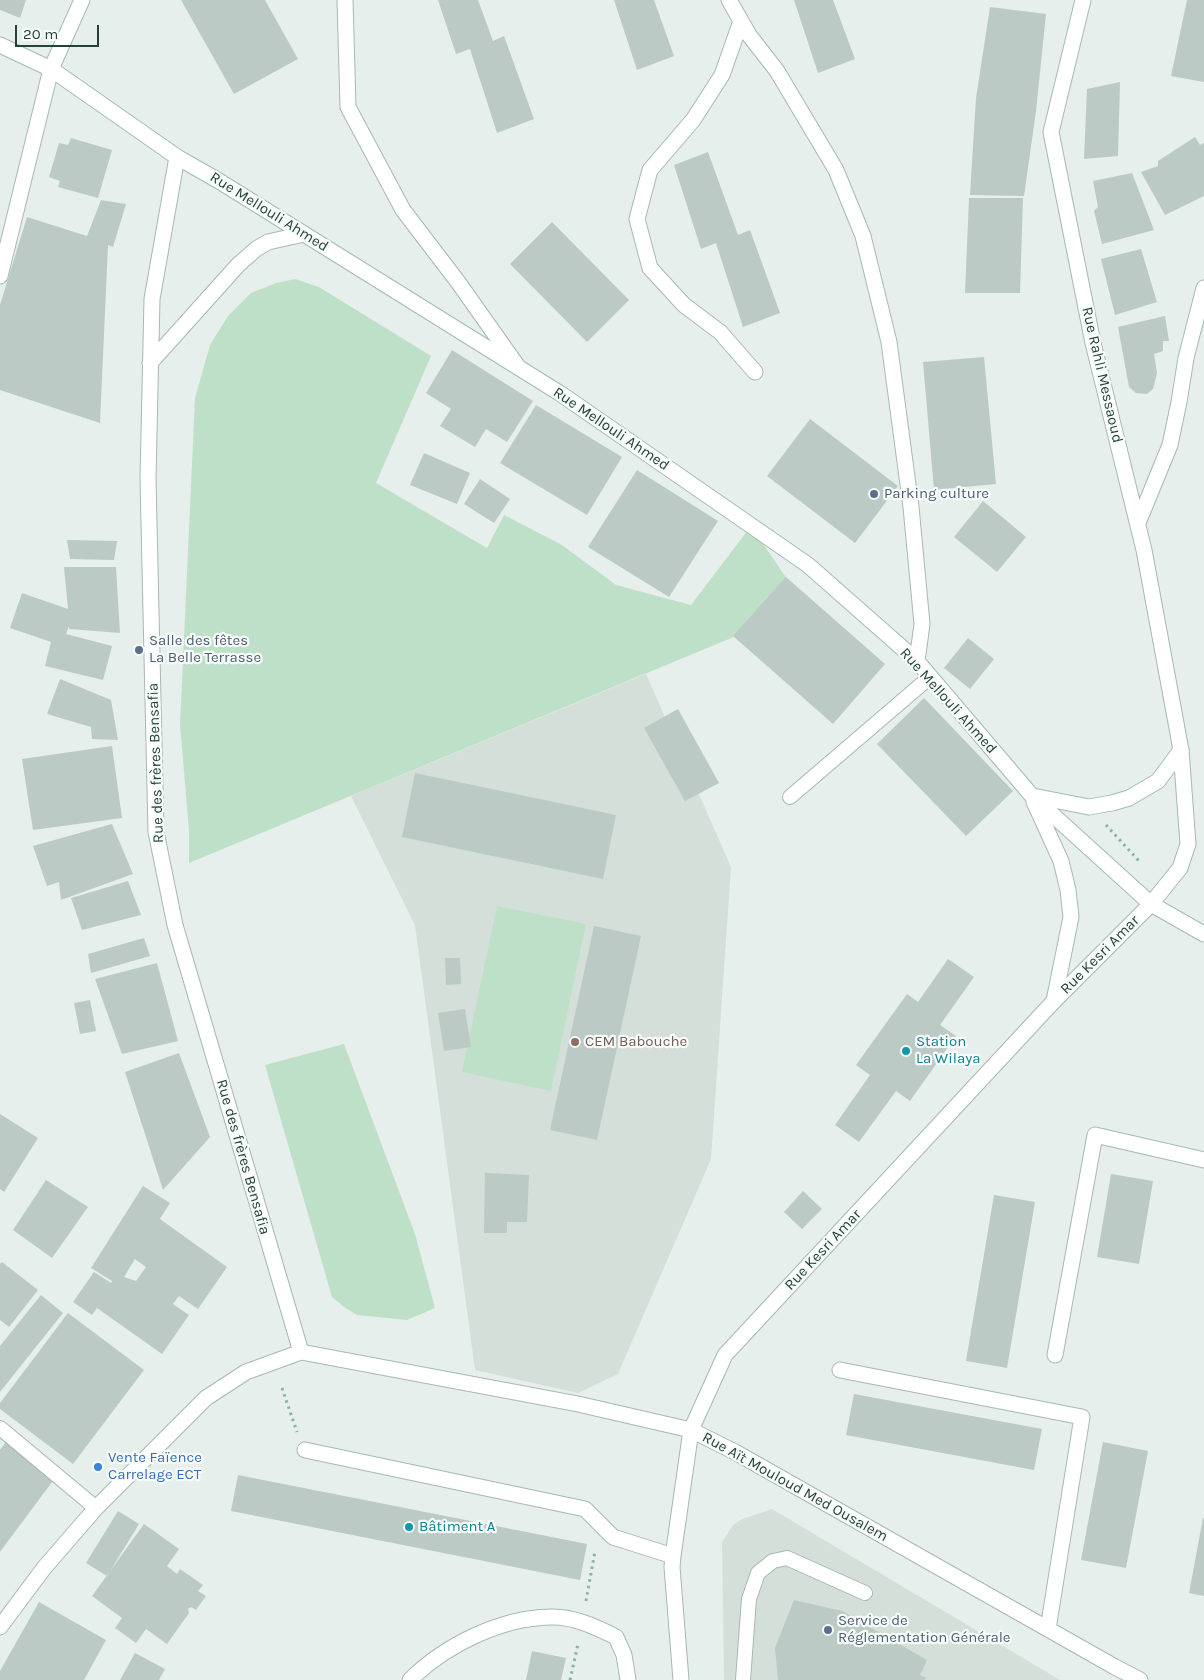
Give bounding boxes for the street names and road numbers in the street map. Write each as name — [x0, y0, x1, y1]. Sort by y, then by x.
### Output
street label: Rue Mellouli Ahmed — [207, 168, 331, 256]
street label: Rue Rahli Messaoud — [1078, 305, 1126, 445]
street label: Rue Mellouli Ahmed — [550, 383, 672, 475]
street label: Rue Mellouli Ahmed — [896, 644, 1000, 758]
street label: Rue des frères Bensafia — [144, 682, 168, 844]
street label: Rue Kesri Amar — [1057, 912, 1143, 998]
street label: Rue des frères Bensafia — [212, 1077, 274, 1237]
street label: Rue Kesri Amar — [781, 1206, 865, 1294]
street label: Rue Aït Mouloud Med Ousalem — [699, 1428, 891, 1546]

